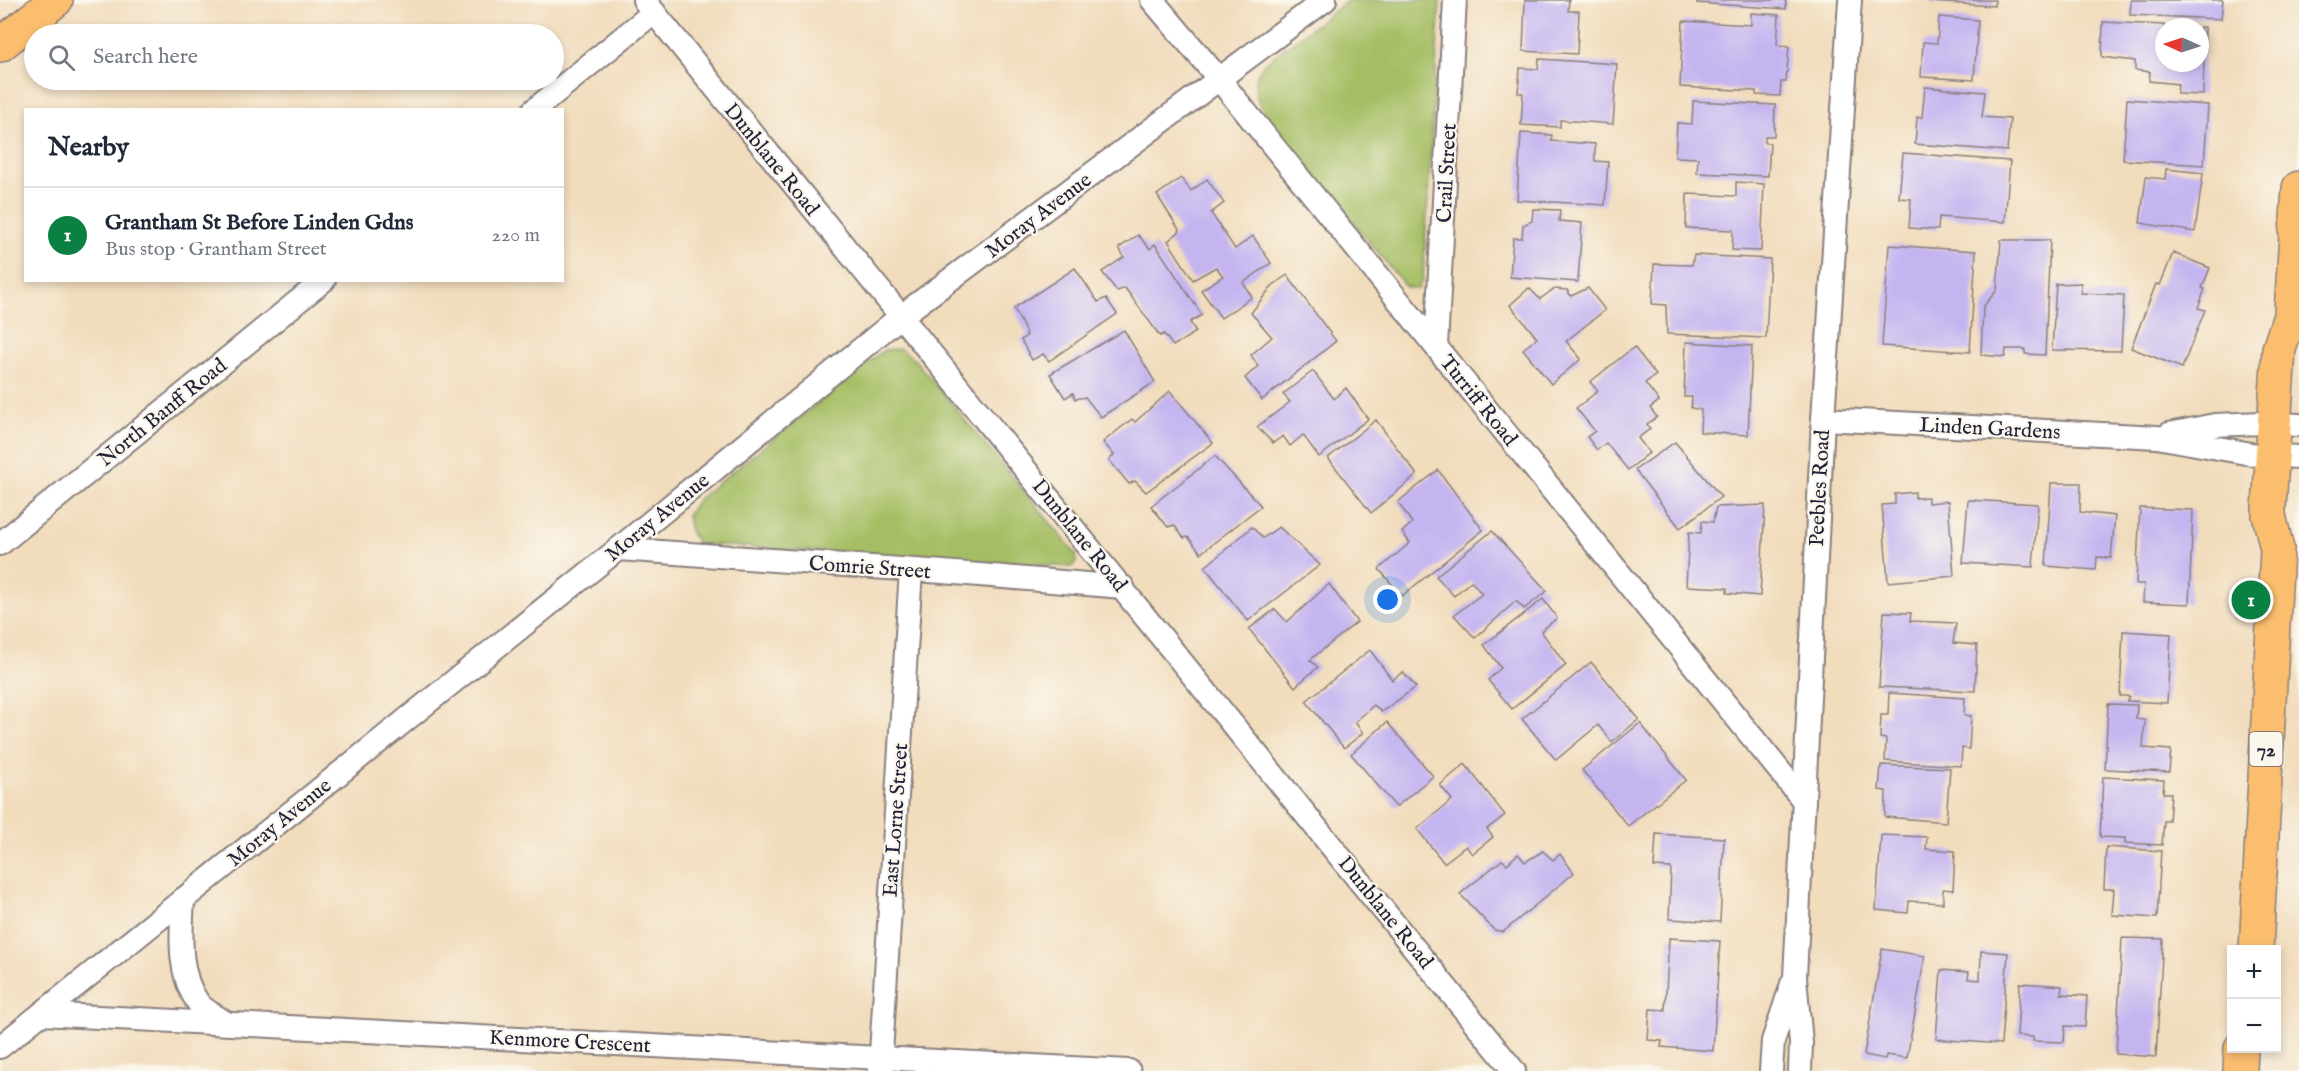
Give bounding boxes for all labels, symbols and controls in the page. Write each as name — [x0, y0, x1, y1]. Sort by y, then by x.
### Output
north arrow — [2155, 18, 2209, 72]
search box — [24, 24, 564, 90]
icon: search — [45, 41, 78, 74]
text: Search here — [93, 43, 198, 71]
street label: Dunblane Road — [717, 98, 825, 223]
street label: Crail Street — [1431, 123, 1464, 224]
text: Nearby — [48, 131, 129, 164]
street label: Moray Avenue — [980, 167, 1098, 265]
text: Grantham St Before Linden Gdns — [105, 209, 413, 237]
text: 1 — [64, 223, 71, 248]
text: 220 m — [492, 223, 540, 248]
text: Bus stop · Grantham Street — [105, 237, 327, 262]
street label: Turriff Road — [1433, 350, 1523, 453]
street label: North Banff Road — [93, 352, 234, 473]
street label: Linden Gardens — [1919, 412, 2061, 447]
street label: Peebles Road — [1804, 428, 1837, 547]
street label: Moray Avenue — [600, 468, 716, 568]
street label: Dunblane Road — [1025, 474, 1133, 599]
street label: Comrie Street — [808, 551, 932, 586]
pin: 1 — [2232, 578, 2270, 622]
your location — [1373, 585, 1402, 614]
road number: 72 — [2250, 732, 2282, 766]
street label: East Lorne Street — [878, 742, 915, 898]
street label: Moray Avenue — [222, 773, 338, 873]
street label: Dunblane Road — [1331, 851, 1439, 976]
map controls — [2227, 945, 2281, 1053]
button: + — [2227, 945, 2281, 999]
button: − — [2227, 999, 2281, 1053]
street label: Kenmore Crescent — [488, 1025, 652, 1060]

